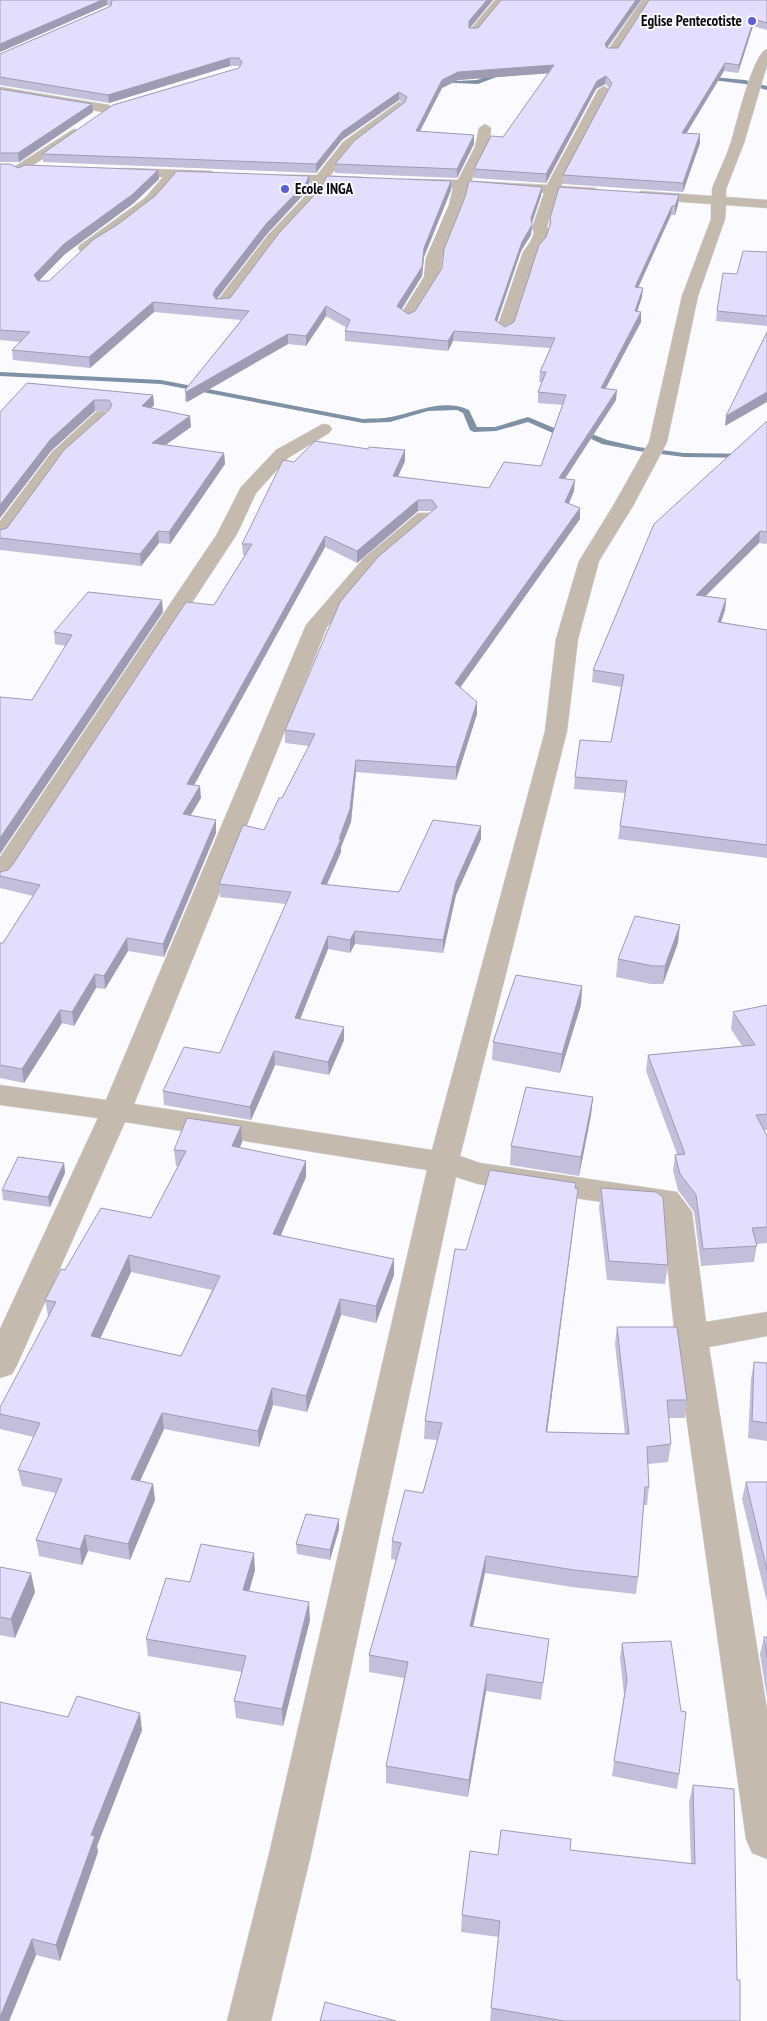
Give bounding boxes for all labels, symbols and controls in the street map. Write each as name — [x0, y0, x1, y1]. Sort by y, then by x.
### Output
place label: Eglise Pentecotiste — [641, 11, 742, 30]
marker: Eglise Pentecotiste — [746, 15, 758, 27]
place label: Ecole INGA — [295, 179, 354, 198]
marker: Ecole INGA — [279, 183, 291, 195]

